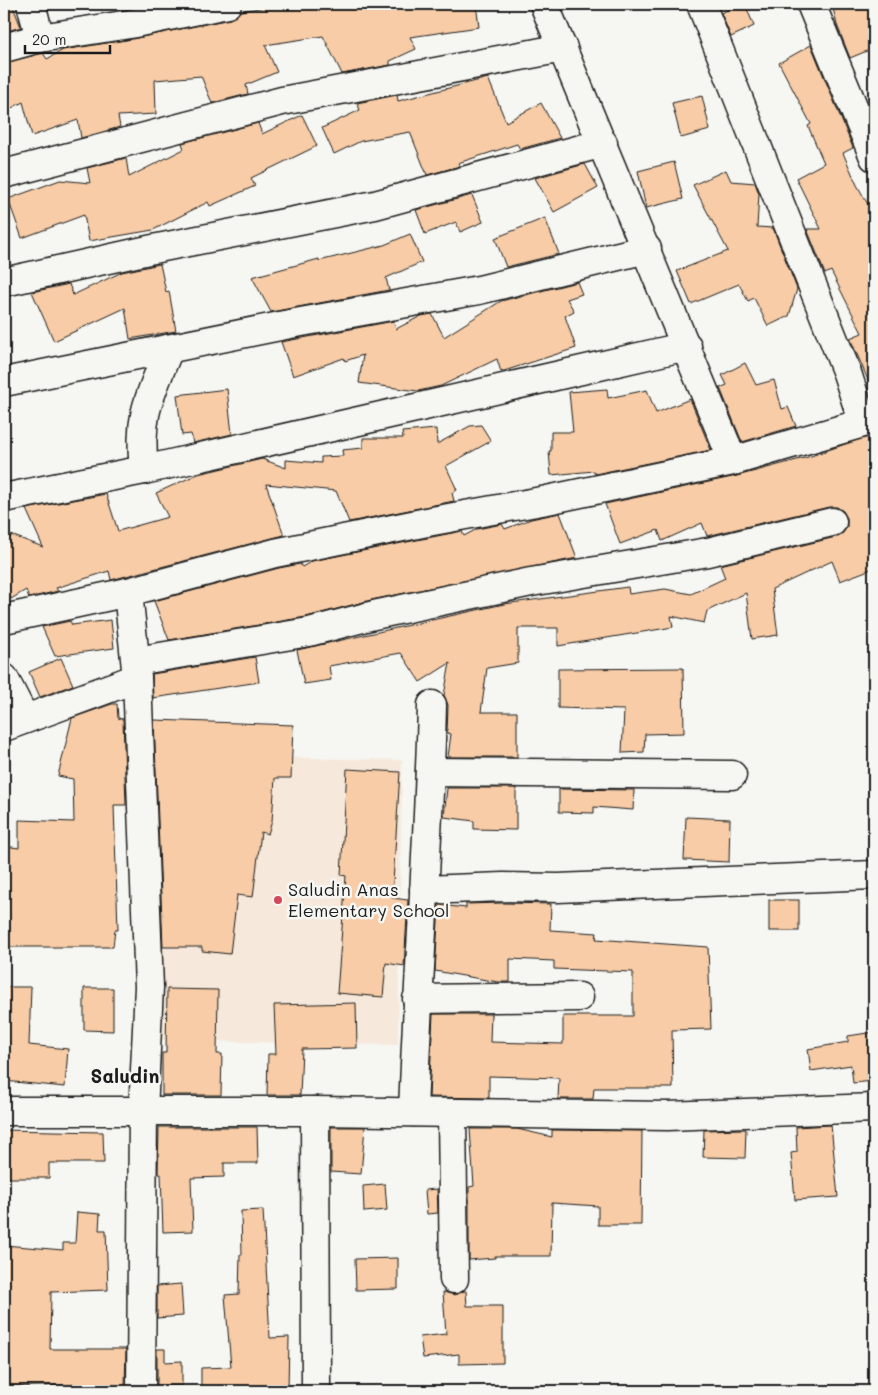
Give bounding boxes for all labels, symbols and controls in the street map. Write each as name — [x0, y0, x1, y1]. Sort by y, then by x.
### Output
scale bar — [25, 22, 110, 54]
text: 20 m — [32, 29, 66, 49]
place label: Saludin Anas Elementary School — [288, 877, 450, 922]
marker: Saludin Anas Elementary School — [272, 894, 284, 906]
district label: Saludin — [91, 1063, 159, 1088]

